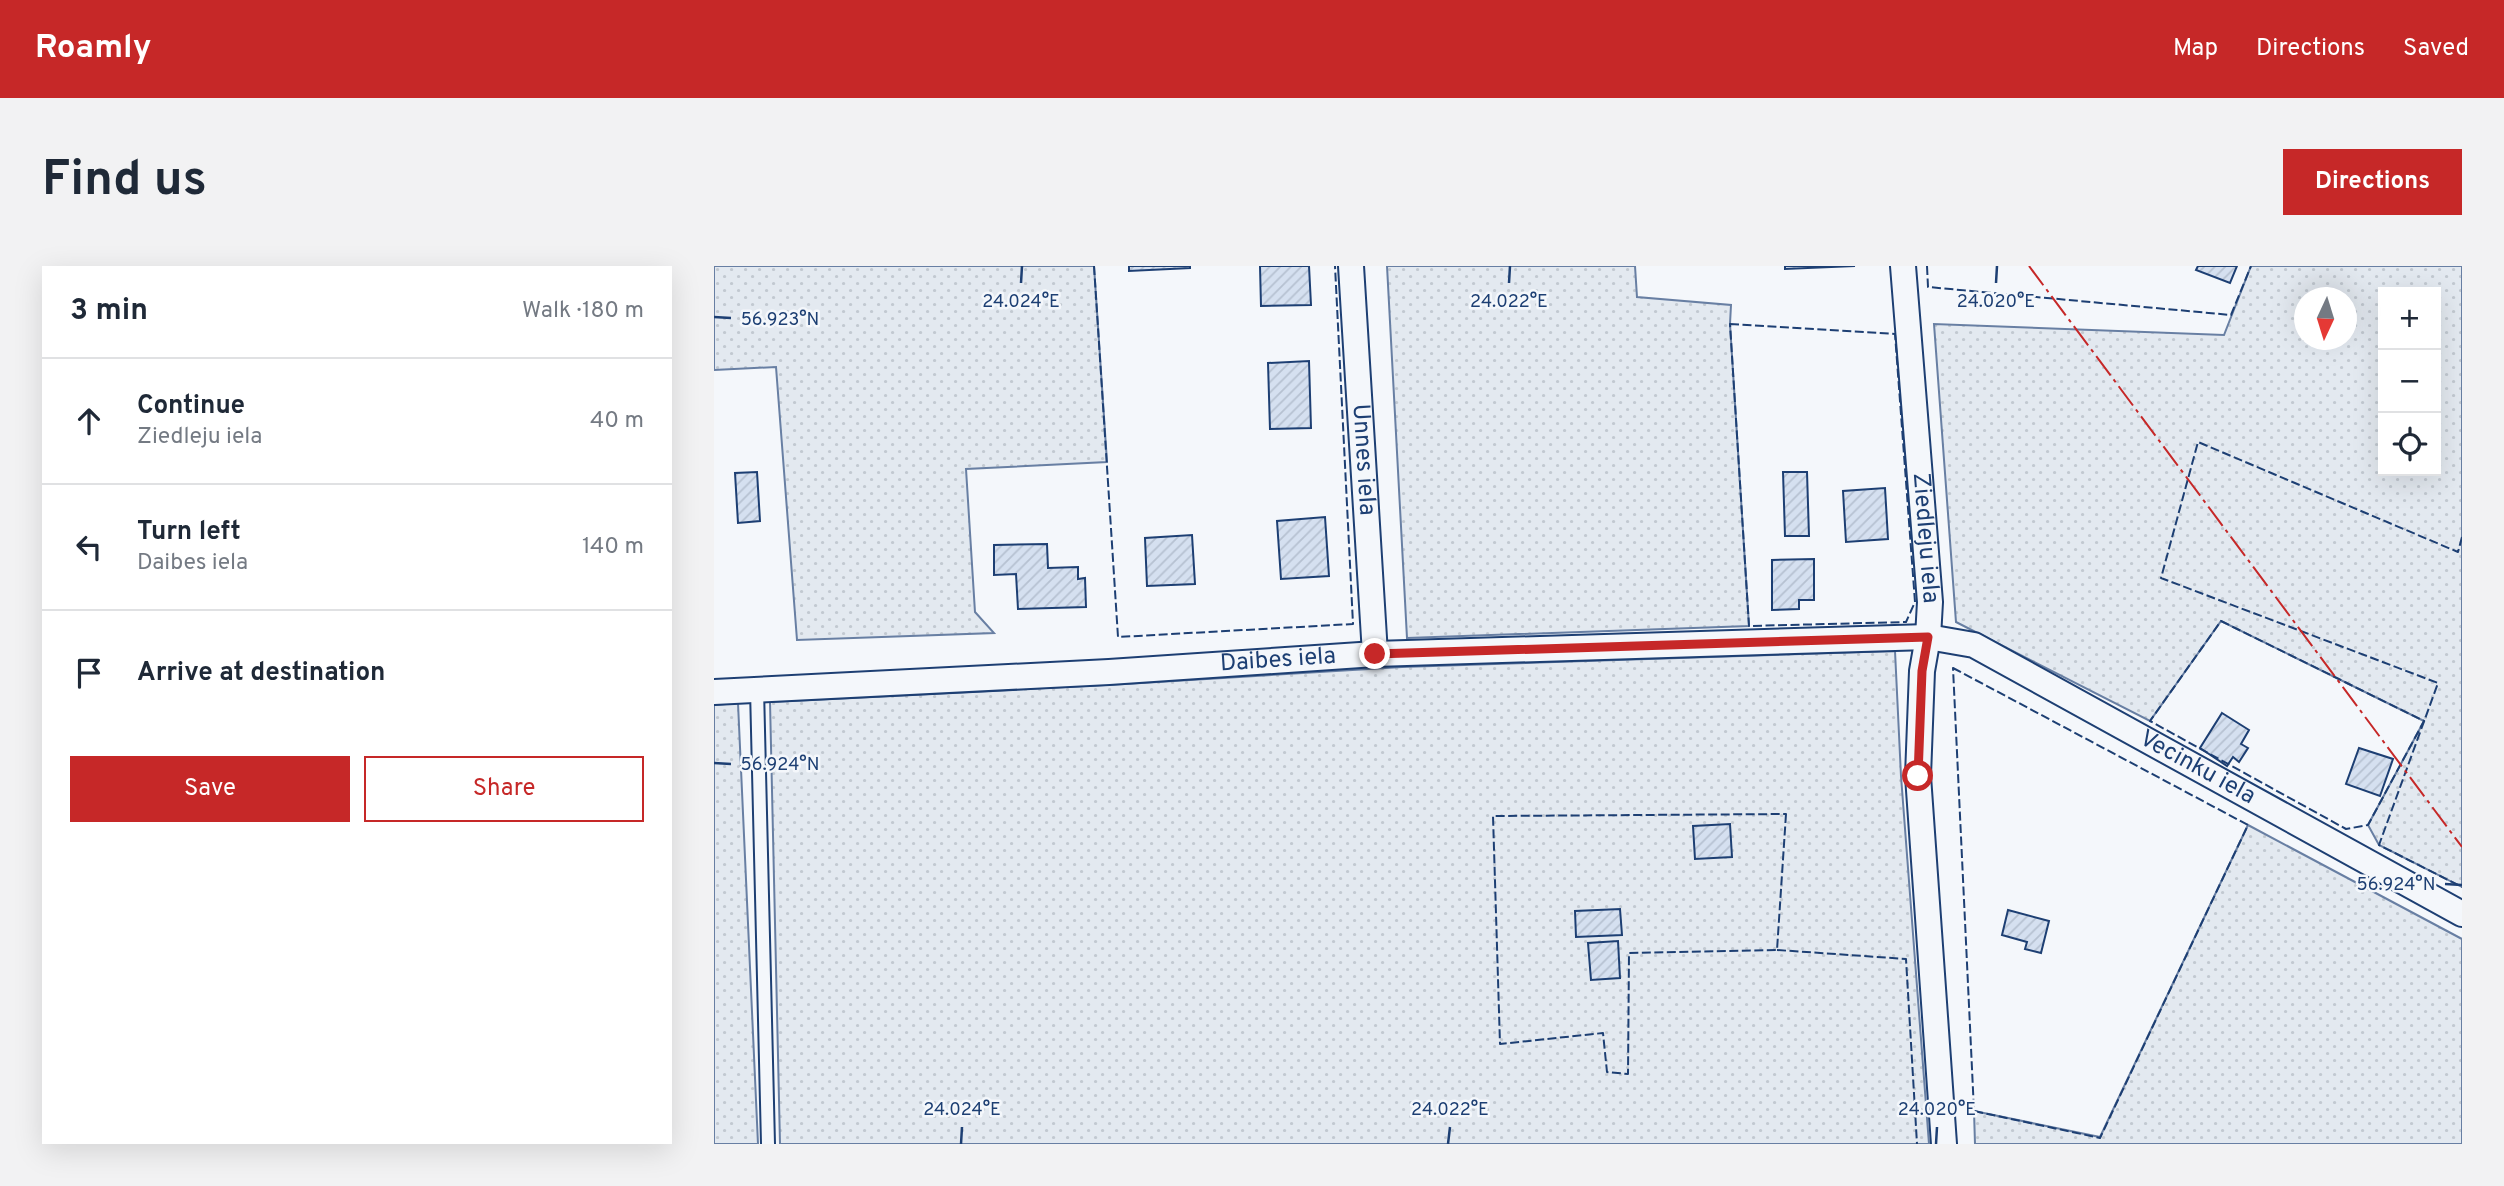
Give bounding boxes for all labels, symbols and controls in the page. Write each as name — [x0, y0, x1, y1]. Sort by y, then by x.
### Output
text: Roamly — [35, 28, 151, 70]
text: Map — [2173, 34, 2218, 64]
text: Directions — [2256, 34, 2365, 64]
text: Saved — [2403, 34, 2469, 64]
button: Directions — [2283, 149, 2462, 215]
text: Find us — [42, 151, 207, 213]
north arrow — [2294, 287, 2357, 350]
map controls — [2378, 287, 2441, 476]
button: + — [2378, 287, 2441, 350]
text: 24.024°E — [982, 291, 1060, 314]
text: 24.022°E — [1470, 291, 1548, 314]
text: 24.020°E — [1957, 291, 2035, 314]
text: 3 min — [70, 293, 148, 330]
text: Walk · 180 m — [522, 297, 644, 326]
text: 56.923°N — [741, 309, 819, 332]
button: − — [2378, 350, 2441, 413]
text: Continue — [137, 390, 245, 423]
icon: ahead — [70, 402, 108, 440]
street label: Unnes iela — [1345, 403, 1381, 516]
text: 40 m — [590, 407, 644, 436]
button: locate — [2378, 413, 2441, 476]
text: Ziedleju iela — [137, 423, 262, 452]
street label: Ziedleju iela — [1905, 472, 1945, 605]
text: Turn left — [137, 516, 241, 549]
icon: left — [70, 528, 108, 566]
text: 140 m — [582, 533, 644, 562]
text: Daibes iela — [137, 549, 248, 578]
route end — [1359, 638, 1390, 669]
street label: Daibes iela — [1219, 642, 1337, 679]
icon: arrive — [70, 654, 108, 692]
text: Arrive at destination — [137, 657, 385, 690]
street label: Vecinku iela — [2134, 724, 2260, 812]
text: 56.924°N — [741, 754, 819, 777]
button: Save — [70, 756, 350, 822]
button: Share — [364, 756, 644, 822]
route start — [1902, 760, 1933, 791]
text: 56.924°N — [2357, 874, 2435, 897]
text: 24.024°E — [923, 1099, 1001, 1122]
text: 24.022°E — [1411, 1099, 1489, 1122]
text: 24.020°E — [1898, 1099, 1976, 1122]

